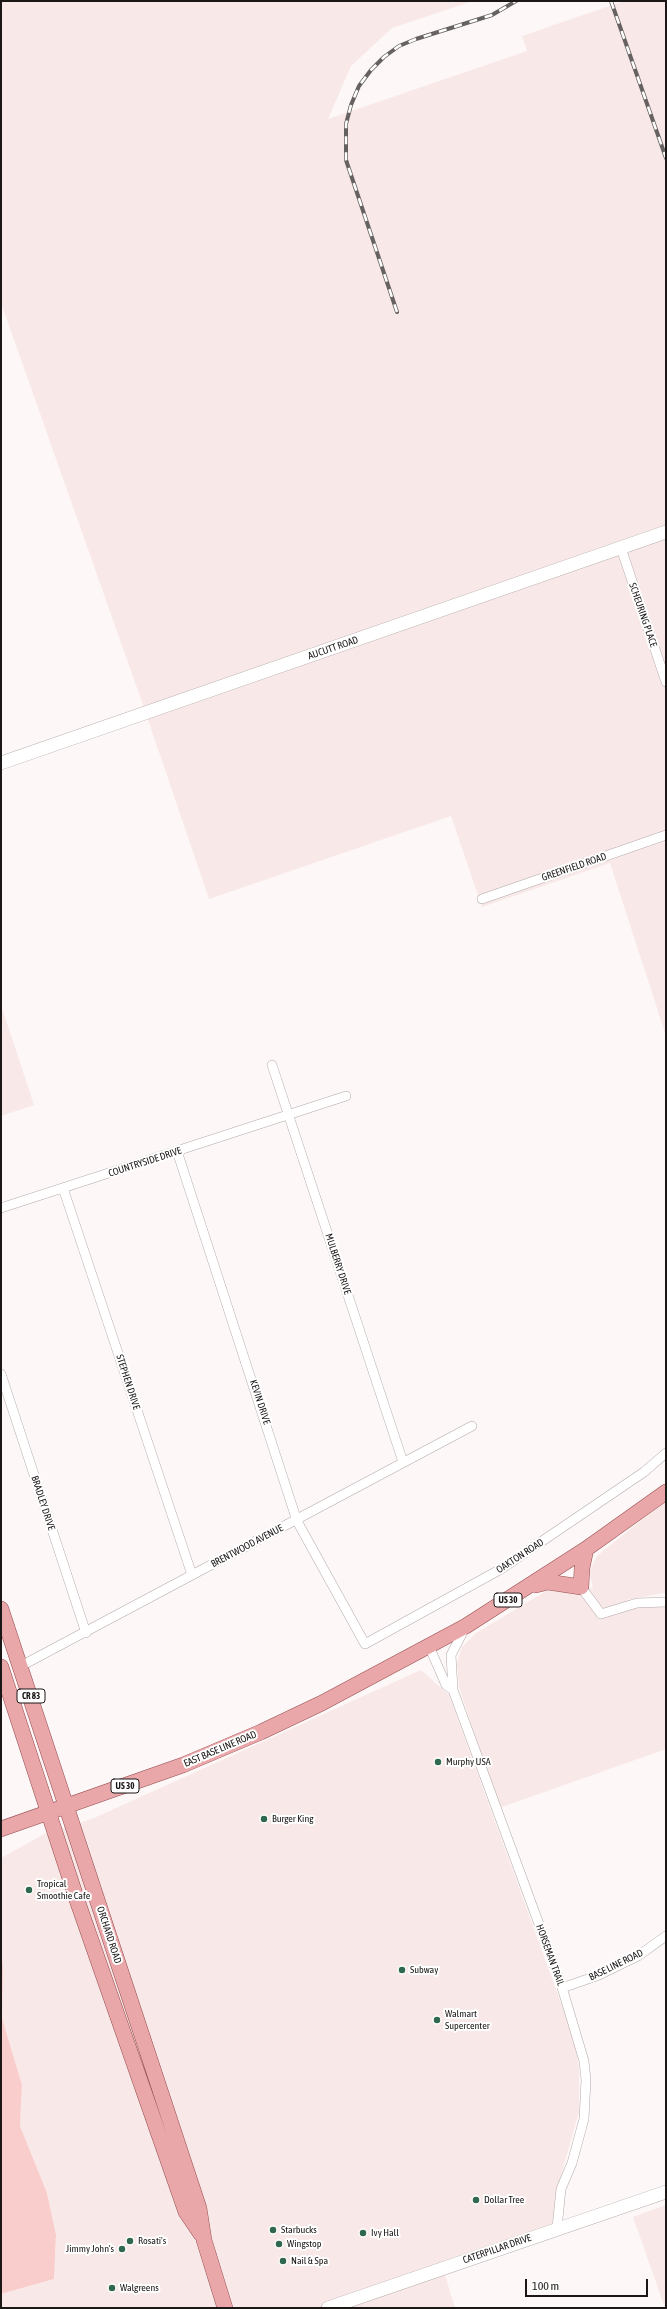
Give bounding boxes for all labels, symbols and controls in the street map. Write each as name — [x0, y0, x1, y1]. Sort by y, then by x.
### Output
street label: SCHEURING PLACE — [626, 581, 660, 649]
street label: AUCUTT ROAD — [306, 634, 360, 662]
street label: GREENFIELD ROAD — [540, 850, 608, 884]
street label: COUNTRYSIDE DRIVE — [107, 1145, 183, 1179]
street label: MULBERRY DRIVE — [322, 1232, 354, 1296]
street label: STEPHEN DRIVE — [113, 1353, 143, 1411]
street label: KEVIN DRIVE — [247, 1378, 273, 1426]
street label: BRADLEY DRIVE — [29, 1474, 57, 1532]
street label: BRENTWOOD AVENUE — [209, 1522, 285, 1570]
street label: OAKTON ROAD — [494, 1536, 546, 1576]
road number: US 30 — [494, 1593, 522, 1607]
road number: CR 83 — [17, 1689, 45, 1703]
street label: EAST BASE LINE ROAD — [182, 1728, 258, 1770]
place label: Murphy USA — [446, 1756, 491, 1768]
marker: Murphy USA — [433, 1757, 443, 1767]
road number: US 30 — [111, 1779, 139, 1793]
place label: Burger King — [272, 1813, 314, 1825]
marker: Burger King — [259, 1814, 269, 1824]
place label: Tropical Smoothie Cafe — [37, 1878, 90, 1902]
marker: Tropical Smoothie Cafe — [24, 1885, 34, 1895]
street label: ORCHARD ROAD — [94, 1905, 124, 1965]
street label: HORSEMAN TRAIL — [533, 1923, 567, 1987]
street label: BASE LINE ROAD — [587, 1947, 645, 1983]
place label: Subway — [410, 1964, 438, 1976]
marker: Subway — [397, 1965, 407, 1975]
place label: Walmart Supercenter — [445, 2008, 490, 2032]
marker: Walmart Supercenter — [432, 2015, 442, 2025]
place label: Dollar Tree — [484, 2194, 524, 2206]
marker: Dollar Tree — [471, 2195, 481, 2205]
place label: Starbucks — [281, 2224, 317, 2236]
marker: Starbucks — [268, 2225, 278, 2235]
place label: Ivy Hall — [371, 2227, 399, 2239]
marker: Ivy Hall — [358, 2228, 368, 2238]
street label: CATERPILLAR DRIVE — [461, 2232, 533, 2266]
place label: Rosati's — [138, 2235, 166, 2247]
marker: Rosati's — [125, 2236, 135, 2246]
place label: Wingstop — [287, 2238, 321, 2250]
marker: Wingstop — [274, 2239, 284, 2249]
place label: Jimmy John's — [66, 2243, 114, 2255]
marker: Jimmy John's — [117, 2244, 127, 2254]
place label: Nail & Spa — [291, 2255, 328, 2267]
marker: Nail & Spa — [278, 2256, 288, 2266]
scale bar — [527, 2271, 650, 2297]
text: 100 m — [532, 2279, 559, 2293]
place label: Walgreens — [120, 2282, 159, 2294]
marker: Walgreens — [107, 2283, 117, 2293]

